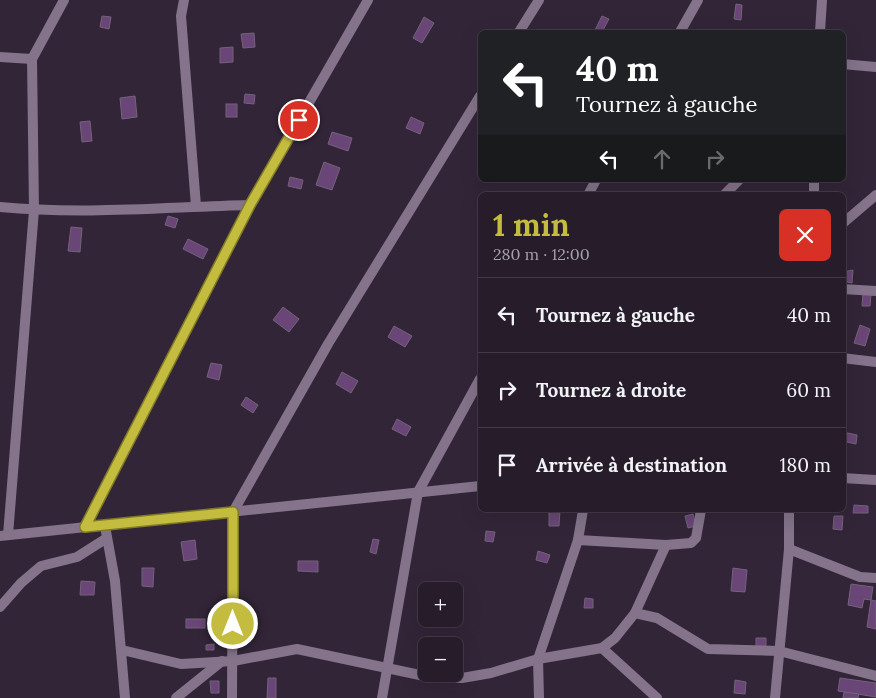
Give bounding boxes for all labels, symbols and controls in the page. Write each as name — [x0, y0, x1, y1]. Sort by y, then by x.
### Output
text: 40 m — [576, 46, 659, 91]
icon: left — [493, 50, 558, 115]
text: Tournez à gauche — [576, 90, 757, 118]
pin — [278, 99, 320, 141]
icon: arrive — [285, 106, 313, 134]
icon: left — [595, 145, 623, 173]
icon: ahead — [648, 145, 676, 173]
icon: right — [701, 145, 729, 173]
text: 1 min — [493, 206, 570, 244]
button: close — [779, 209, 831, 261]
text: 280 m · 12:00 — [493, 244, 590, 264]
icon: left — [493, 301, 521, 329]
text: Tournez à gauche — [536, 303, 695, 327]
text: 40 m — [787, 303, 831, 327]
icon: right — [493, 376, 521, 404]
text: Tournez à droite — [536, 378, 686, 402]
text: 60 m — [786, 378, 831, 402]
icon: arrive — [493, 451, 521, 479]
text: Arrivée à destination — [536, 453, 727, 477]
text: 180 m — [780, 453, 831, 477]
map controls — [418, 582, 463, 682]
button: + — [418, 582, 463, 627]
position arrow — [206, 597, 258, 649]
button: − — [418, 637, 463, 682]

